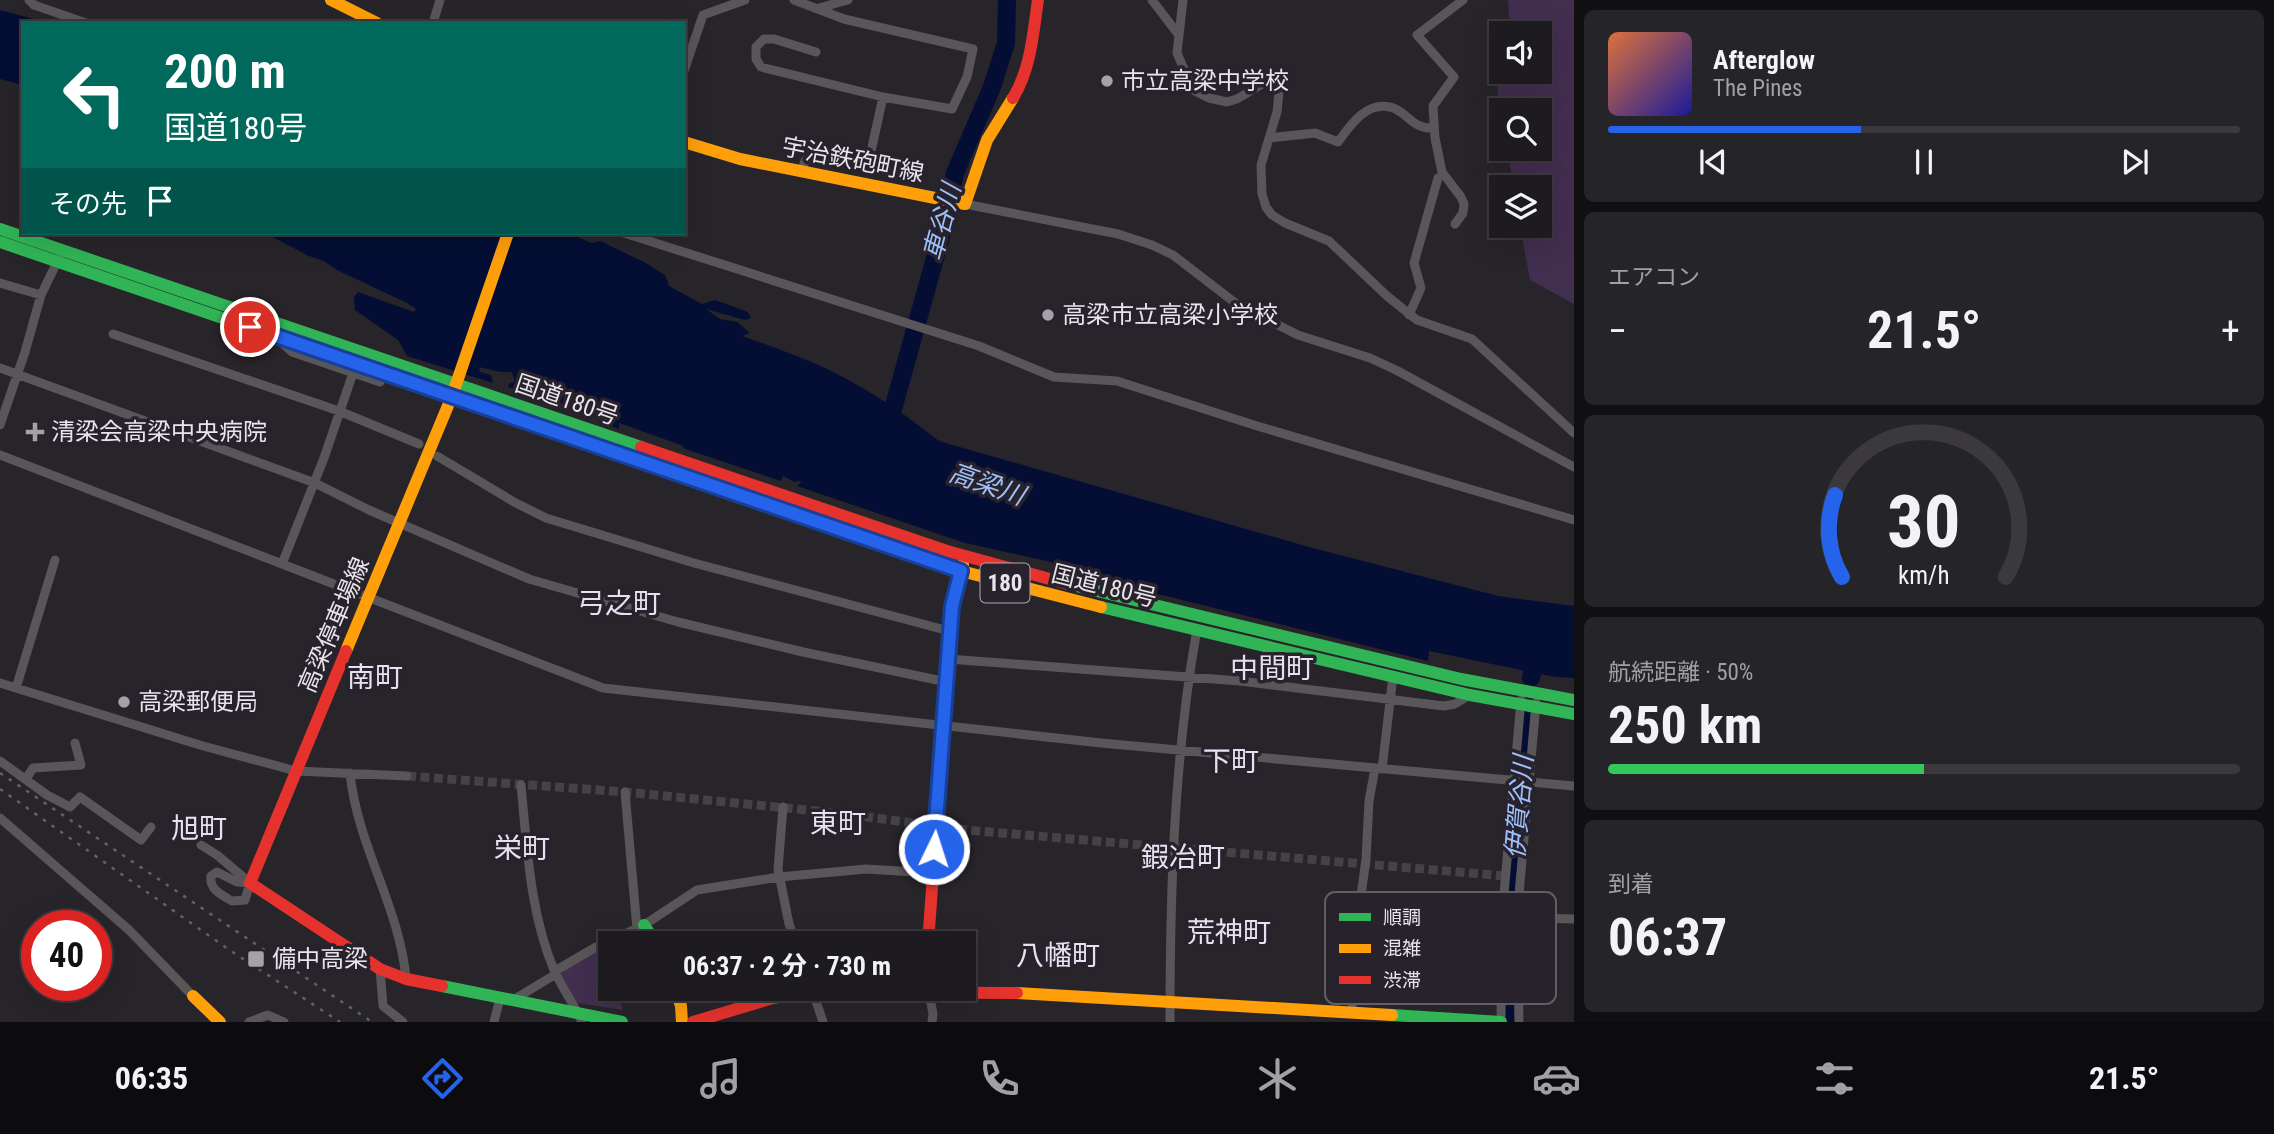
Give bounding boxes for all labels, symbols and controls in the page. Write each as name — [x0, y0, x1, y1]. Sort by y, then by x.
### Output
map controls — [1489, 21, 1552, 238]
button: sound — [1489, 21, 1552, 84]
text: 200 m — [164, 43, 286, 100]
text: Afterglow — [1713, 45, 1815, 75]
icon: left — [49, 49, 140, 140]
place label: 市立高梁中学校 — [1121, 67, 1289, 95]
marker: 市立高梁中学校 — [1099, 73, 1115, 89]
text: The Pines — [1713, 75, 1803, 102]
button: search — [1489, 98, 1552, 161]
text: 国道180号 — [164, 109, 307, 147]
street label: 宇治鉄砲町線 — [780, 133, 926, 187]
icon: previous — [1694, 143, 1732, 181]
icon: pause — [1905, 143, 1943, 181]
icon: next — [2116, 143, 2154, 181]
button: layers — [1489, 175, 1552, 238]
water label: 車谷川 — [917, 178, 967, 264]
icon: arrive — [141, 182, 179, 220]
text: その先 — [49, 189, 127, 219]
text: エアコン — [1608, 264, 1700, 291]
pin — [220, 297, 280, 357]
text: 21.5° — [1867, 300, 1981, 361]
place label: 高梁市立高梁小学校 — [1062, 301, 1278, 329]
marker: 高梁市立高梁小学校 — [1040, 307, 1056, 323]
icon: arrive — [231, 308, 269, 346]
text: − — [1608, 309, 1627, 353]
text: + — [2221, 309, 2240, 353]
street label: 国道180号 — [512, 369, 622, 431]
place label: 清梁会高梁中央病院 — [51, 418, 267, 446]
marker: 清梁会高梁中央病院 — [25, 422, 45, 442]
water label: 高梁川 — [945, 457, 1032, 512]
text: 30 — [1887, 479, 1961, 565]
street label: 高梁停車場線 — [293, 553, 375, 697]
street label: 国道180号 — [1048, 559, 1160, 613]
text: km/h — [1898, 561, 1950, 590]
road number: 180 — [981, 564, 1030, 603]
district label: 弓之町 — [577, 587, 661, 620]
district label: 中間町 — [1230, 652, 1314, 685]
text: 航続距離 · 50% — [1608, 659, 1753, 686]
district label: 南町 — [347, 661, 403, 694]
place label: 高梁郵便局 — [138, 688, 258, 716]
marker: 高梁郵便局 — [116, 694, 132, 710]
text: 250 km — [1608, 695, 1762, 756]
district label: 下町 — [1203, 745, 1259, 778]
water label: 伊賀谷川 — [1500, 751, 1539, 860]
district label: 東町 — [810, 807, 866, 840]
district label: 旭町 — [171, 812, 227, 845]
position arrow — [897, 812, 971, 886]
district label: 栄町 — [494, 832, 550, 865]
district label: 鍜冶町 — [1141, 841, 1225, 874]
text: 到着 — [1608, 871, 1654, 898]
legend — [1325, 892, 1556, 1004]
text: 順調 — [1383, 906, 1421, 929]
text: 06:37 — [1608, 907, 1727, 968]
speed limit sign: 40 — [21, 910, 112, 1001]
district label: 荒神町 — [1187, 916, 1271, 949]
text: 混雑 — [1383, 937, 1421, 960]
district label: 八幡町 — [1016, 939, 1100, 972]
place label: 備中高梁 — [272, 945, 368, 973]
marker: 備中高梁 — [246, 949, 266, 969]
text: 06:37 · 2 分 · 730 m — [683, 951, 891, 981]
text: 渋滞 — [1383, 969, 1421, 992]
icon: directions — [418, 1054, 467, 1103]
icon: music — [696, 1054, 745, 1103]
icon: phone — [975, 1054, 1024, 1103]
icon: climate — [1253, 1054, 1302, 1103]
icon: car — [1532, 1054, 1581, 1103]
icon: filters — [1810, 1054, 1859, 1103]
text: 06:35 — [115, 1059, 188, 1097]
text: 21.5° — [2089, 1059, 2159, 1097]

